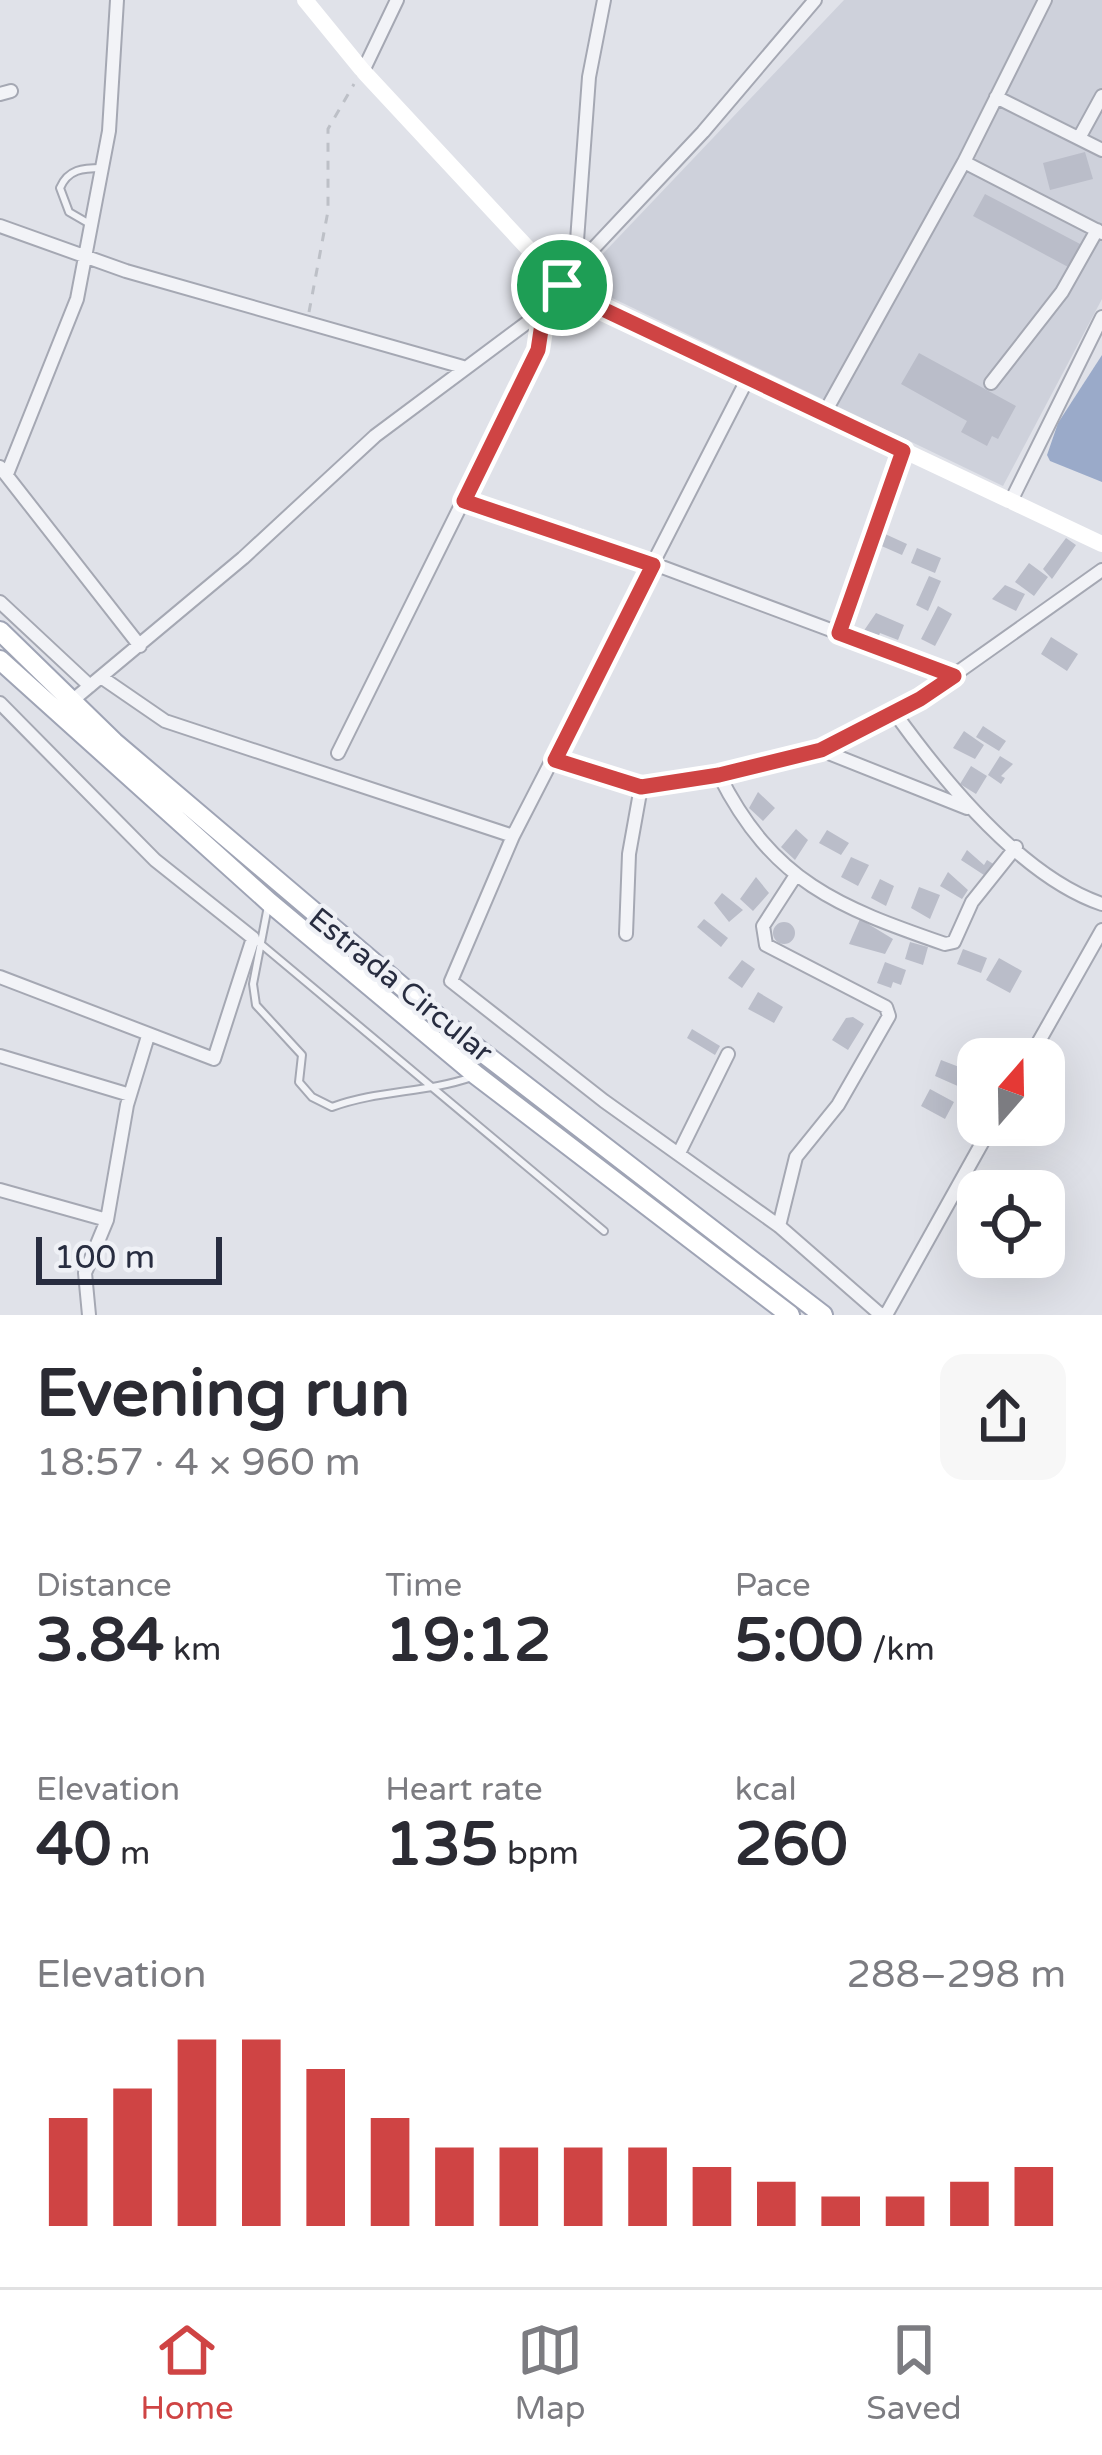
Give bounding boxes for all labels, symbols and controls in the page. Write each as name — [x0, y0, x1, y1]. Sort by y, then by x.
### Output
pin — [511, 234, 613, 336]
icon: arrive — [529, 252, 595, 318]
street label: Estrada Circular — [301, 900, 501, 1071]
north arrow — [957, 1038, 1065, 1146]
map controls — [957, 1038, 1065, 1278]
button: locate — [957, 1170, 1065, 1278]
scale bar — [36, 1231, 222, 1284]
text: 100 m — [54, 1238, 155, 1277]
text: Evening run — [36, 1354, 410, 1434]
button: share — [940, 1354, 1066, 1480]
text: 18:57 · 4 × 960 m — [36, 1439, 361, 1486]
text: Distance — [36, 1566, 172, 1605]
text: Time — [385, 1566, 462, 1605]
text: Pace — [735, 1566, 811, 1605]
text: 3.84 — [36, 1605, 164, 1677]
text: 19:12 — [385, 1605, 552, 1677]
text: 5:00 — [735, 1605, 863, 1677]
text: km — [164, 1630, 221, 1669]
text: /km — [863, 1630, 935, 1669]
text: Elevation — [36, 1770, 180, 1809]
text: Heart rate — [385, 1770, 543, 1809]
text: kcal — [735, 1770, 797, 1809]
text: 40 — [36, 1809, 111, 1881]
text: 135 — [385, 1809, 498, 1881]
text: 260 — [735, 1809, 848, 1881]
text: m — [111, 1834, 150, 1873]
text: bpm — [498, 1834, 579, 1873]
text: Elevation — [36, 1951, 206, 1998]
text: 288–298 m — [846, 1951, 1066, 1998]
tab: Home — [140, 2317, 234, 2428]
tab: Map — [514, 2317, 586, 2428]
tab: Saved — [866, 2317, 962, 2428]

